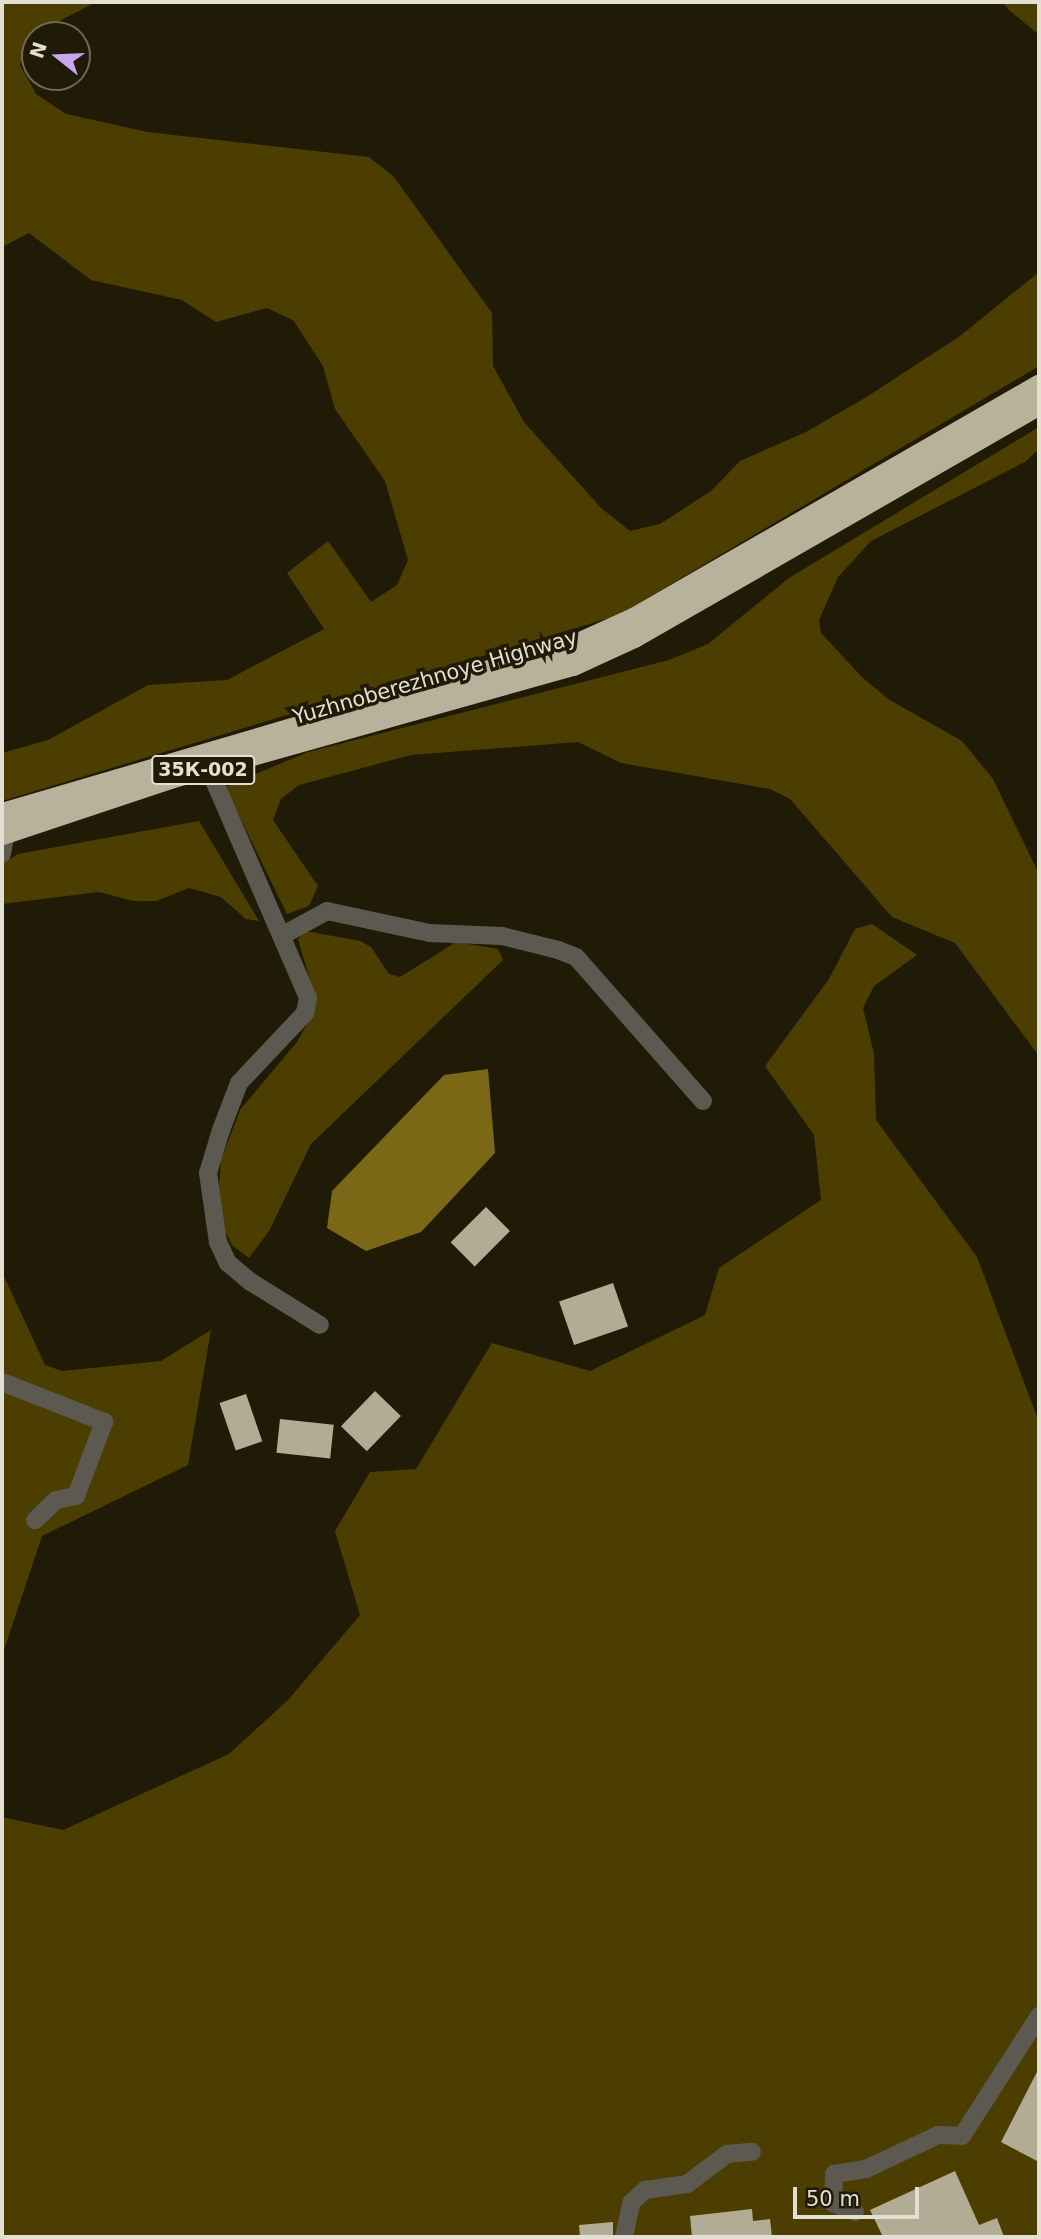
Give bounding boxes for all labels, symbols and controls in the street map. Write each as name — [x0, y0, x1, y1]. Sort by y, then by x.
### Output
north arrow — [21, 21, 91, 91]
text: N — [25, 39, 51, 61]
street label: Yuzhnoberezhnoye Highway — [290, 624, 580, 730]
road number: 35К-002 — [150, 754, 256, 786]
scale bar — [796, 2172, 922, 2216]
text: 50 m — [806, 2187, 860, 2211]

